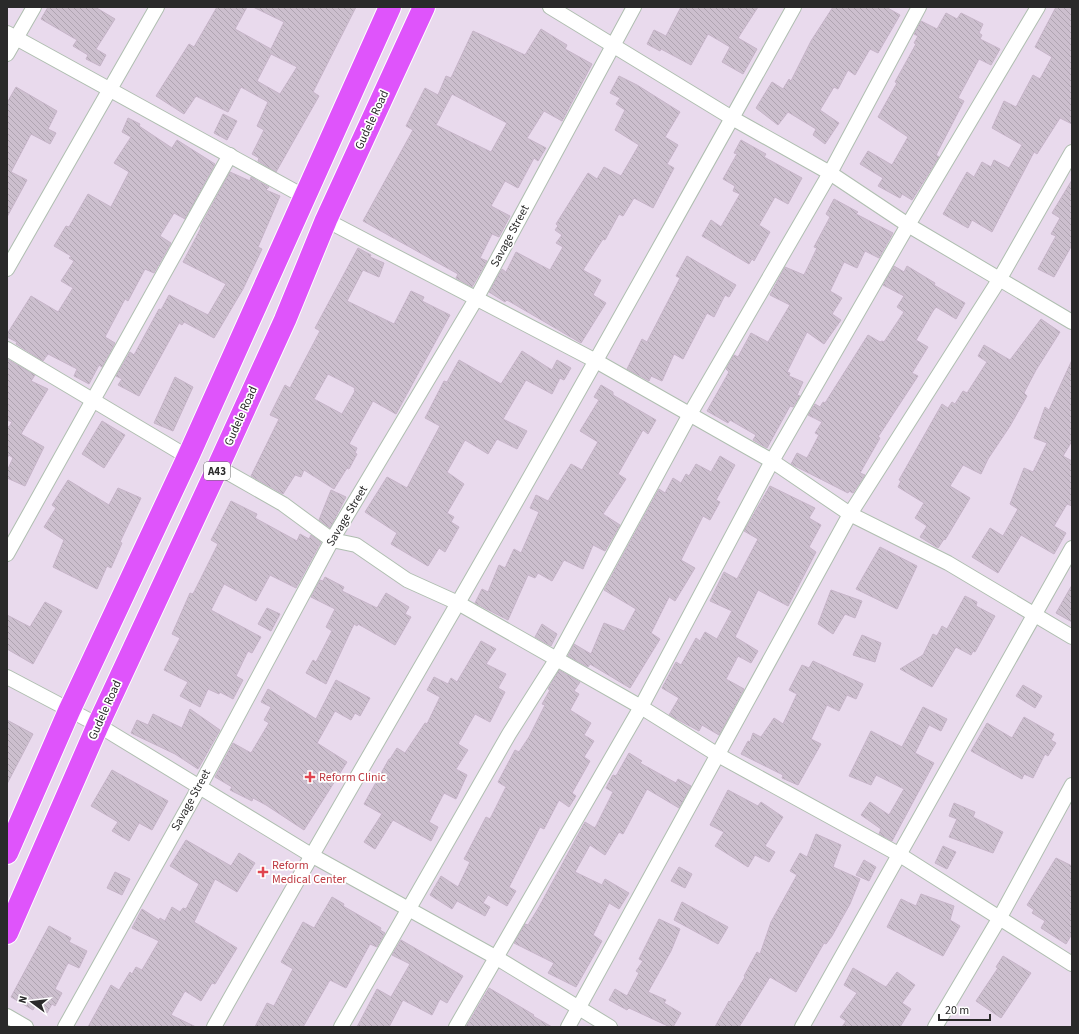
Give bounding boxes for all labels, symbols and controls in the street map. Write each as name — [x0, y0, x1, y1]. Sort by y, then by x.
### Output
street label: Gudele Road — [351, 88, 393, 152]
street label: Savage Street — [486, 202, 534, 270]
street label: Gudele Road — [220, 383, 262, 449]
road number: A43 — [204, 462, 230, 480]
street label: Savage Street — [322, 482, 372, 550]
street label: Gudele Road — [84, 677, 126, 743]
street label: Savage Street — [167, 766, 215, 834]
place label: Reform Clinic — [319, 769, 386, 786]
marker: Reform Clinic — [304, 771, 316, 783]
place label: Reform Medical Center — [272, 857, 347, 888]
marker: Reform Medical Center — [257, 866, 269, 878]
north arrow — [12, 982, 52, 1022]
text: N — [15, 994, 31, 1005]
scale bar — [939, 996, 990, 1022]
text: 20 m — [945, 1002, 969, 1019]

